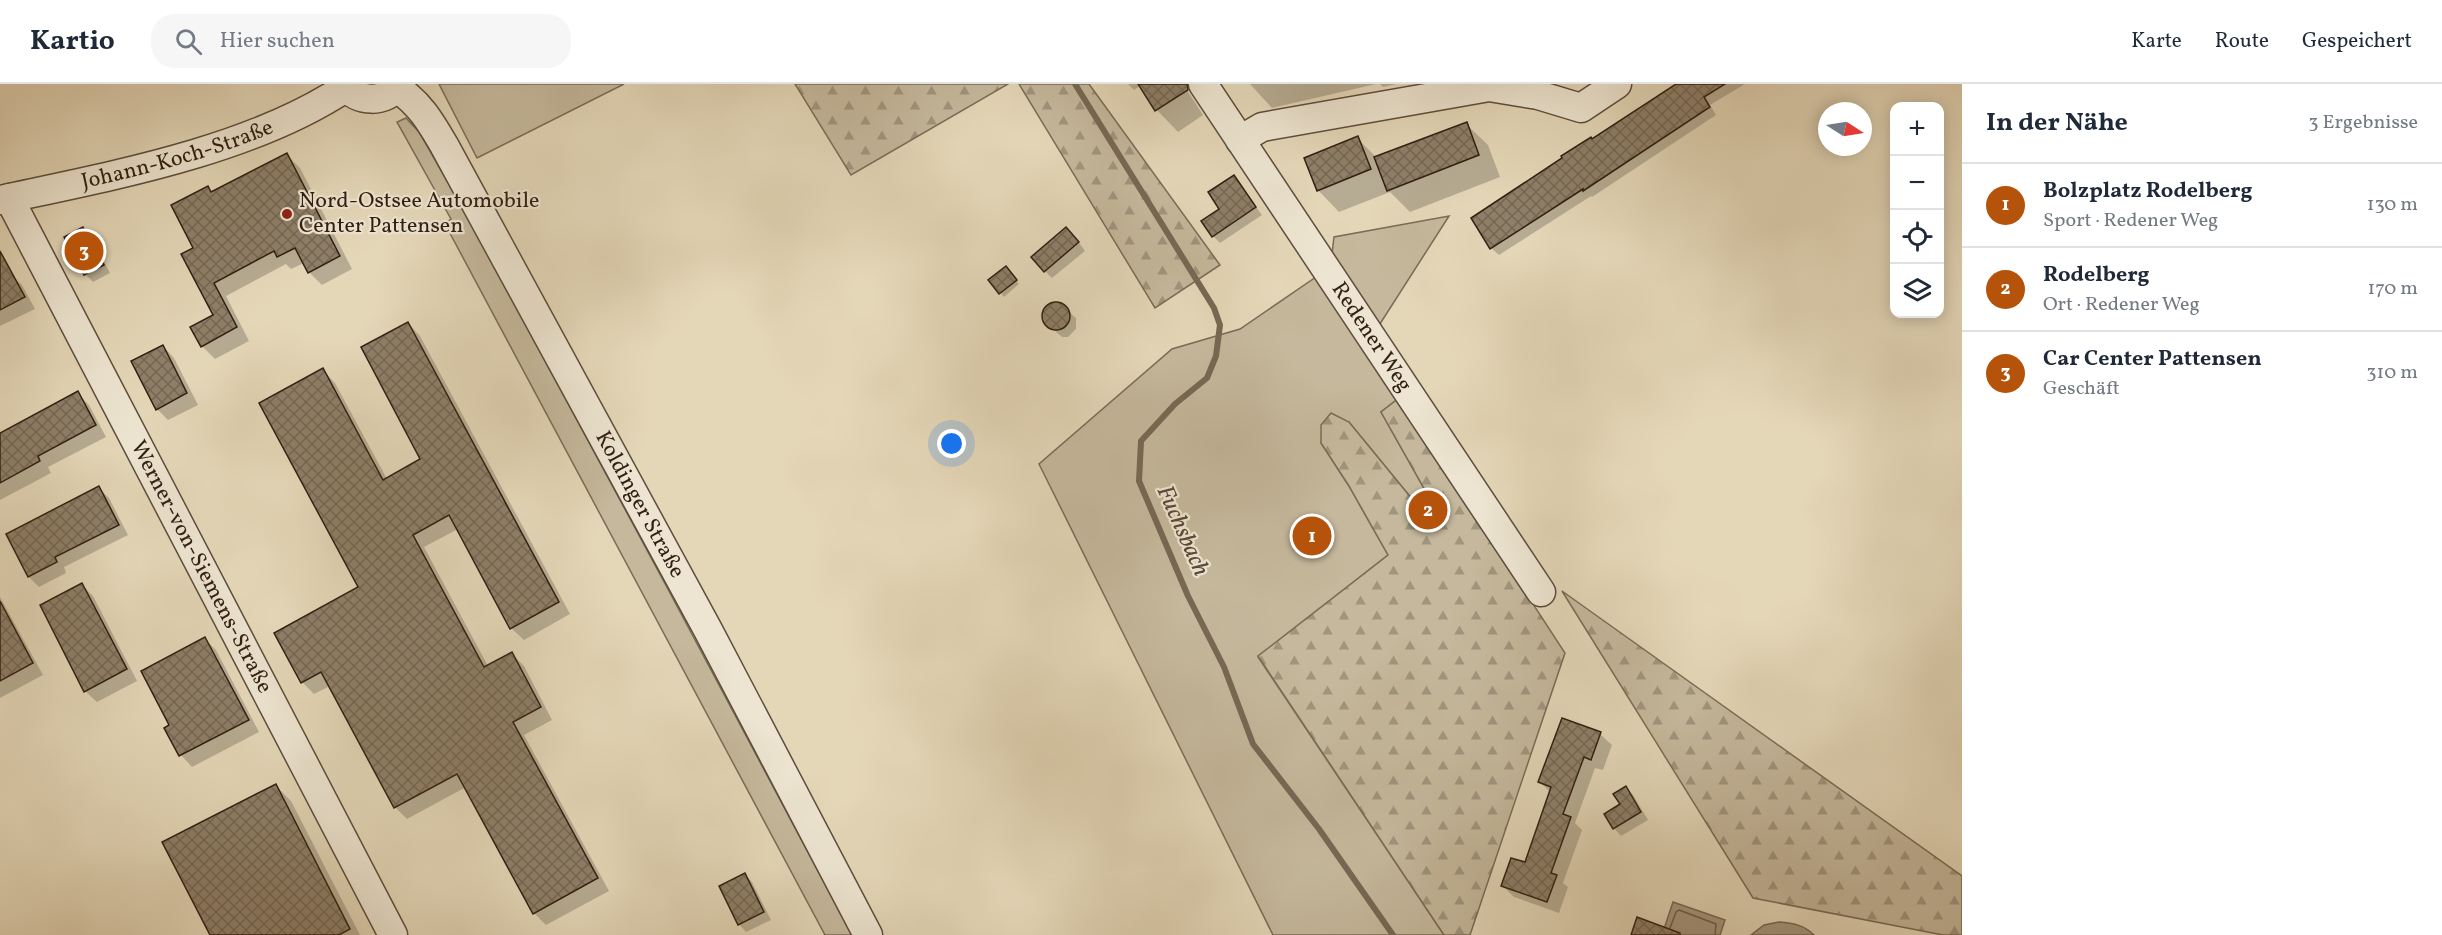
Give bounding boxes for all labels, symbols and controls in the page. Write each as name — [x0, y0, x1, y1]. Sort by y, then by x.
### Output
search box — [151, 14, 571, 68]
text: Kartio — [30, 22, 115, 61]
icon: search — [172, 25, 205, 58]
text: Hier suchen — [220, 26, 335, 57]
text: Karte — [2131, 27, 2182, 56]
text: Route — [2215, 27, 2269, 56]
text: Gespeichert — [2302, 27, 2412, 56]
north arrow — [1818, 102, 1872, 156]
map controls — [1890, 102, 1944, 318]
button: + — [1890, 102, 1944, 156]
text: In der Nähe — [1986, 105, 2128, 141]
text: 3 Ergebnisse — [2308, 109, 2418, 137]
street label: Johann-Koch-Straße — [78, 112, 278, 198]
button: − — [1890, 156, 1944, 210]
text: Bolzplatz Rodelberg — [2043, 176, 2253, 207]
place label: Nord-Ostsee Automobile Center Pattensen — [299, 186, 539, 242]
text: 1 — [2001, 191, 2010, 219]
text: 130 m — [2367, 191, 2418, 219]
marker: Nord-Ostsee Automobile Center Pattensen — [280, 207, 294, 221]
text: Sport · Redener Weg — [2043, 207, 2218, 235]
button: locate — [1890, 210, 1944, 264]
pin: 3 — [64, 228, 104, 274]
text: Rodelberg — [2043, 260, 2150, 291]
button: layers — [1890, 264, 1944, 318]
text: 2 — [2000, 275, 2011, 303]
text: 170 m — [2368, 275, 2418, 303]
street label: Redener Weg — [1323, 276, 1419, 398]
text: Ort · Redener Weg — [2043, 291, 2200, 319]
text: Car Center Pattensen — [2043, 344, 2262, 375]
text: 3 — [2000, 359, 2011, 387]
text: 310 m — [2366, 359, 2418, 387]
text: Geschäft — [2043, 375, 2120, 403]
street label: Koldinger Straße — [587, 425, 692, 584]
your location — [937, 429, 966, 458]
street label: Werner-von-Siemens-Straße — [122, 435, 280, 699]
water label: Fuchsbach — [1147, 480, 1217, 582]
pin: 2 — [1408, 488, 1448, 532]
pin: 1 — [1292, 514, 1332, 558]

